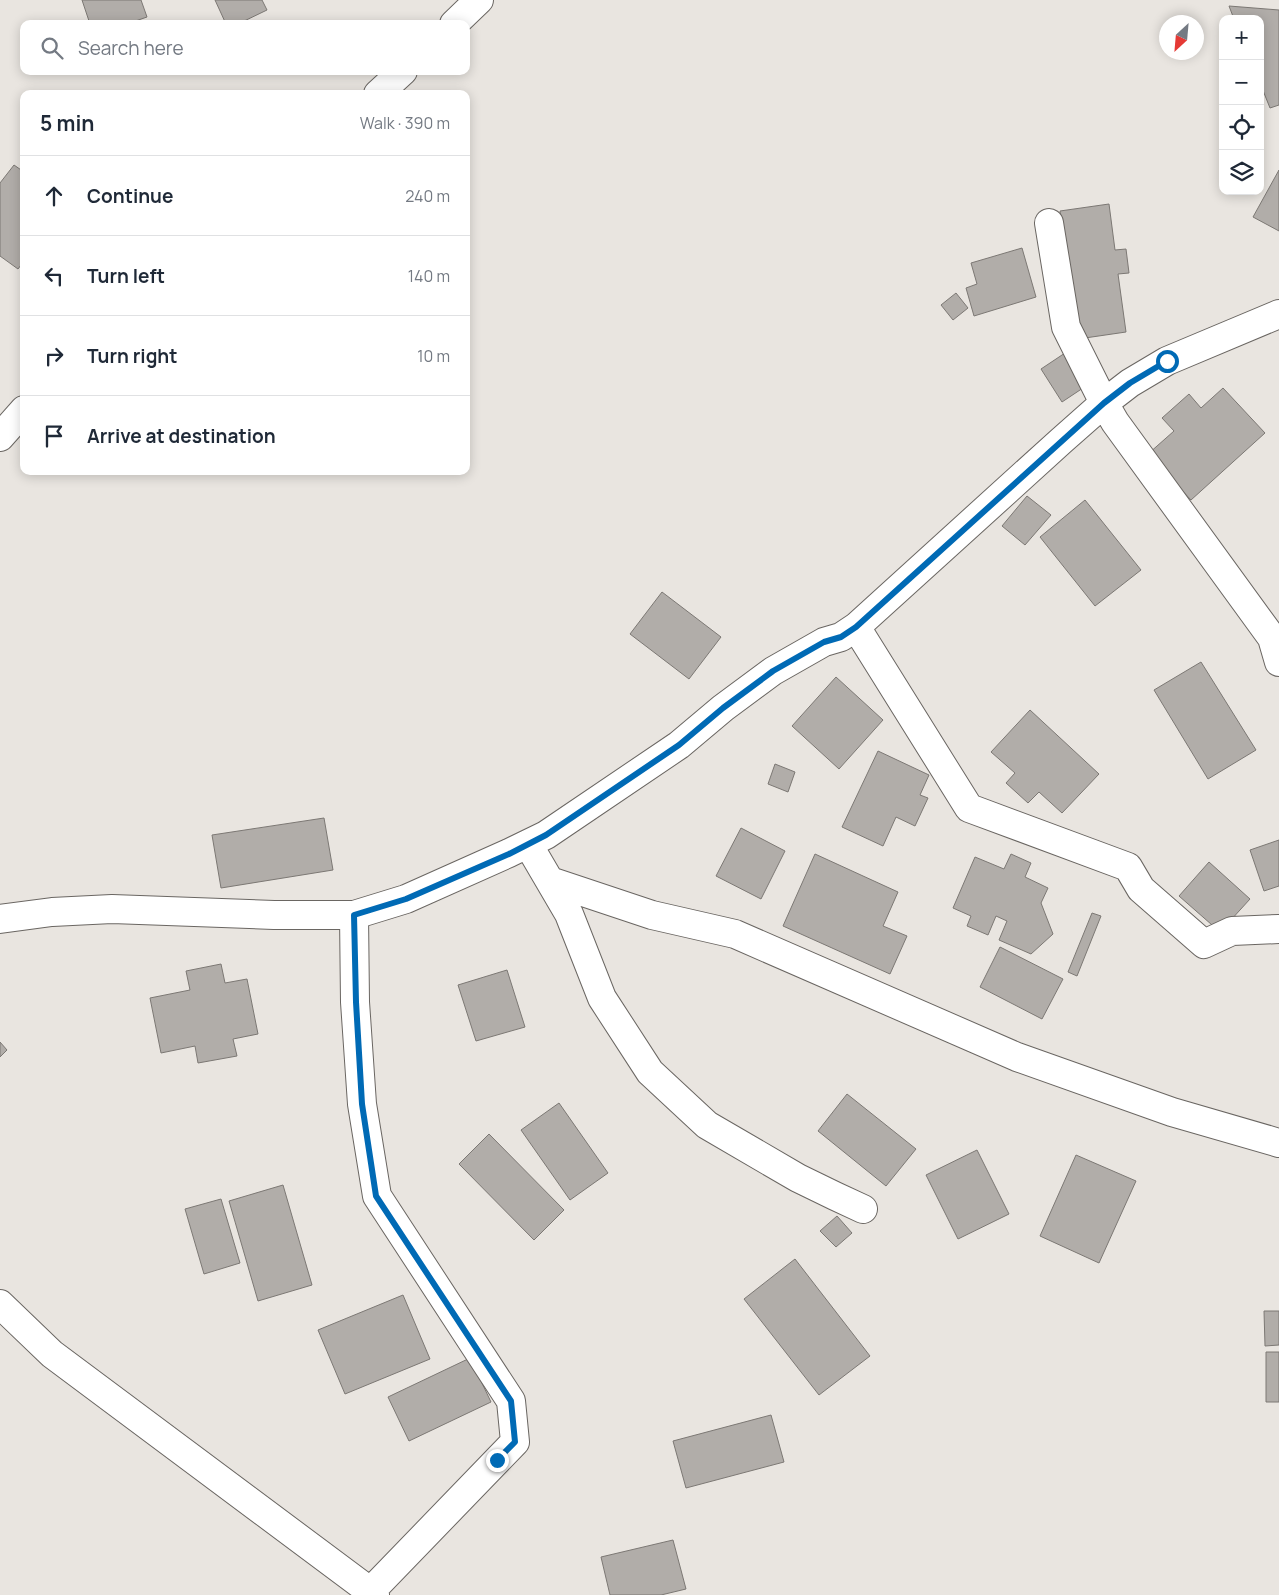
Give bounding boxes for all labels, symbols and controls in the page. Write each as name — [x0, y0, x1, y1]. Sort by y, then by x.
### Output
north arrow — [1159, 15, 1204, 60]
map controls — [1219, 15, 1264, 195]
button: + — [1219, 15, 1264, 60]
search box — [20, 20, 470, 75]
icon: search — [38, 34, 66, 62]
text: Search here — [78, 35, 184, 61]
button: − — [1219, 60, 1264, 105]
button: locate — [1219, 105, 1264, 150]
text: 5 min — [40, 109, 94, 137]
text: Walk · 390 m — [360, 112, 450, 134]
button: layers — [1219, 150, 1264, 195]
icon: ahead — [40, 182, 68, 210]
text: Continue — [87, 183, 173, 209]
text: 240 m — [405, 185, 450, 207]
icon: left — [40, 262, 68, 290]
text: Turn left — [87, 263, 165, 289]
text: 140 m — [408, 265, 450, 287]
icon: right — [40, 342, 68, 370]
text: Turn right — [87, 343, 177, 369]
text: 10 m — [417, 345, 450, 367]
route start — [1156, 350, 1179, 373]
icon: arrive — [40, 422, 68, 450]
text: Arrive at destination — [87, 423, 276, 449]
route end — [486, 1449, 509, 1472]

